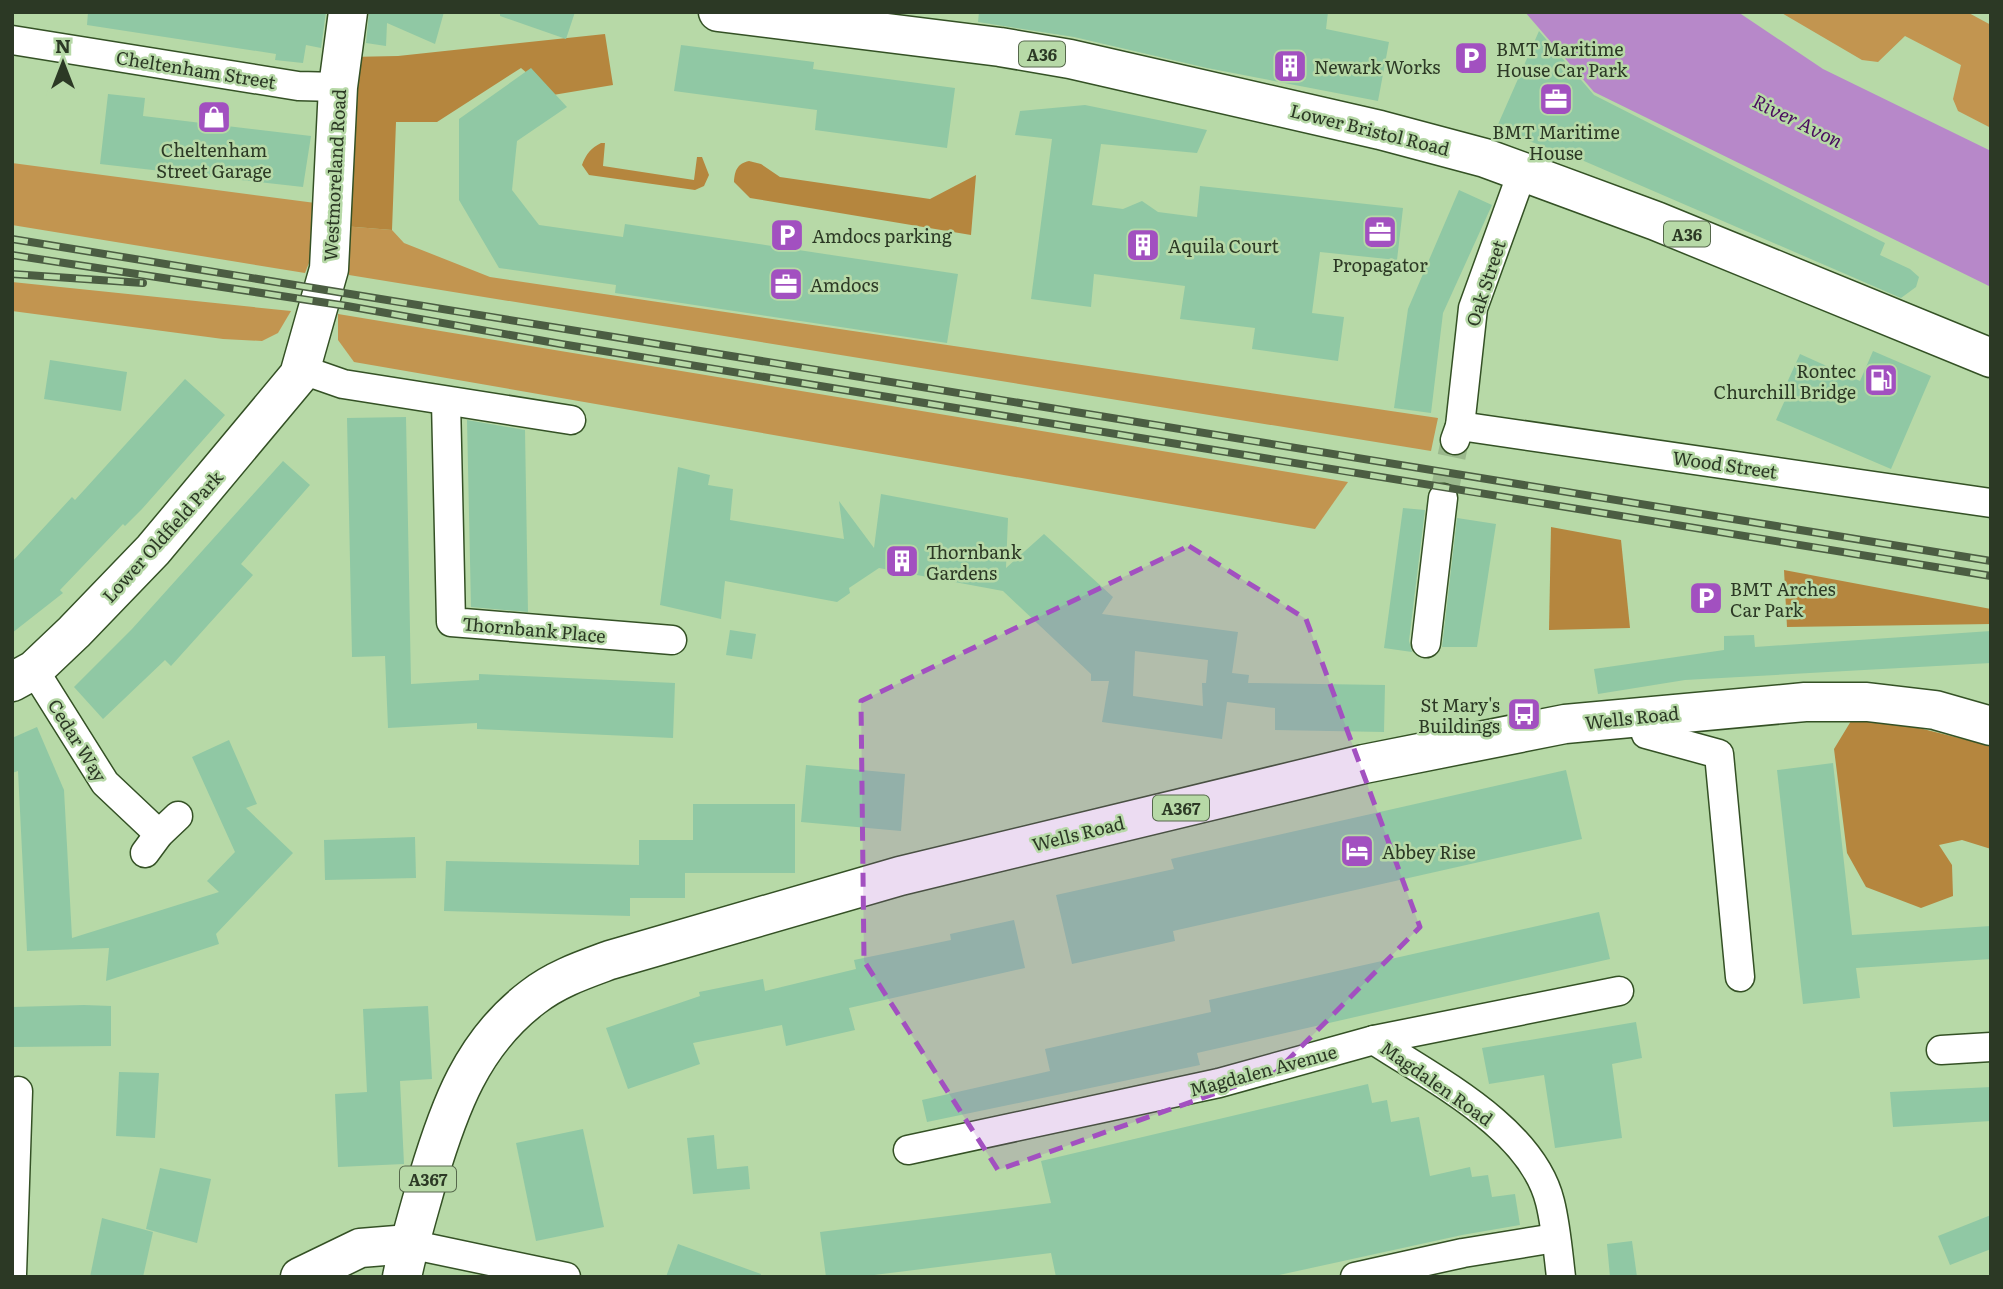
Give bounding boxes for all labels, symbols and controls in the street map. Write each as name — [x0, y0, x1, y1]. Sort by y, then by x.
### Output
north arrow — [28, 28, 98, 98]
text: N — [55, 31, 71, 59]
place label: BMT Maritime House Car Park — [1496, 35, 1628, 83]
parking icon: BMT Maritime House Car Park — [1452, 39, 1490, 77]
road number: A36 — [1019, 42, 1065, 66]
street label: Cheltenham Street — [114, 43, 279, 95]
building icon: Newark Works — [1271, 47, 1309, 85]
place label: Newark Works — [1314, 53, 1441, 80]
office icon: BMT Maritime House — [1537, 80, 1575, 118]
water label: River Avon — [1748, 86, 1848, 154]
street label: Westmoreland Road — [316, 88, 352, 262]
street label: Lower Bristol Road — [1287, 96, 1453, 162]
shop icon: Cheltenham Street Garage — [195, 98, 233, 136]
place label: BMT Maritime House — [1492, 118, 1620, 166]
place label: Cheltenham Street Garage — [156, 136, 272, 184]
office icon: Propagator — [1361, 213, 1399, 251]
parking icon: Amdocs parking — [768, 216, 806, 254]
place label: Amdocs parking — [812, 222, 953, 249]
road number: A36 — [1664, 222, 1710, 246]
building icon: Aquila Court — [1124, 226, 1162, 264]
place label: Aquila Court — [1168, 232, 1279, 259]
street label: Oak Street — [1458, 236, 1512, 330]
place label: Propagator — [1332, 251, 1428, 278]
office icon: Amdocs — [767, 265, 805, 303]
place label: Amdocs — [810, 271, 879, 298]
place label: Rontec Churchill Bridge — [1714, 357, 1856, 405]
fuel station icon: Rontec Churchill Bridge — [1862, 361, 1900, 399]
street label: Wood Street — [1671, 443, 1780, 485]
street label: Lower Oldfield Park — [95, 463, 229, 608]
place label: Thornbank Gardens — [926, 538, 1023, 586]
building icon: Thornbank Gardens — [883, 542, 921, 580]
place label: BMT Arches Car Park — [1730, 575, 1836, 623]
parking icon: BMT Arches Car Park — [1687, 579, 1725, 617]
street label: Thornbank Place — [461, 609, 607, 649]
place label: St Mary's Buildings — [1418, 691, 1500, 739]
street label: Cedar Way — [42, 693, 114, 787]
bus stop icon: St Mary's Buildings — [1505, 695, 1543, 733]
street label: Wells Road — [1584, 699, 1680, 735]
road number: A367 — [1153, 796, 1209, 820]
street label: Wells Road — [1029, 808, 1127, 858]
hotel icon: Abbey Rise — [1338, 832, 1376, 870]
place label: Abbey Rise — [1382, 838, 1476, 865]
street label: Magdalen Road — [1375, 1034, 1499, 1132]
street label: Magdalen Avenue — [1186, 1037, 1340, 1103]
road number: A367 — [400, 1166, 456, 1191]

